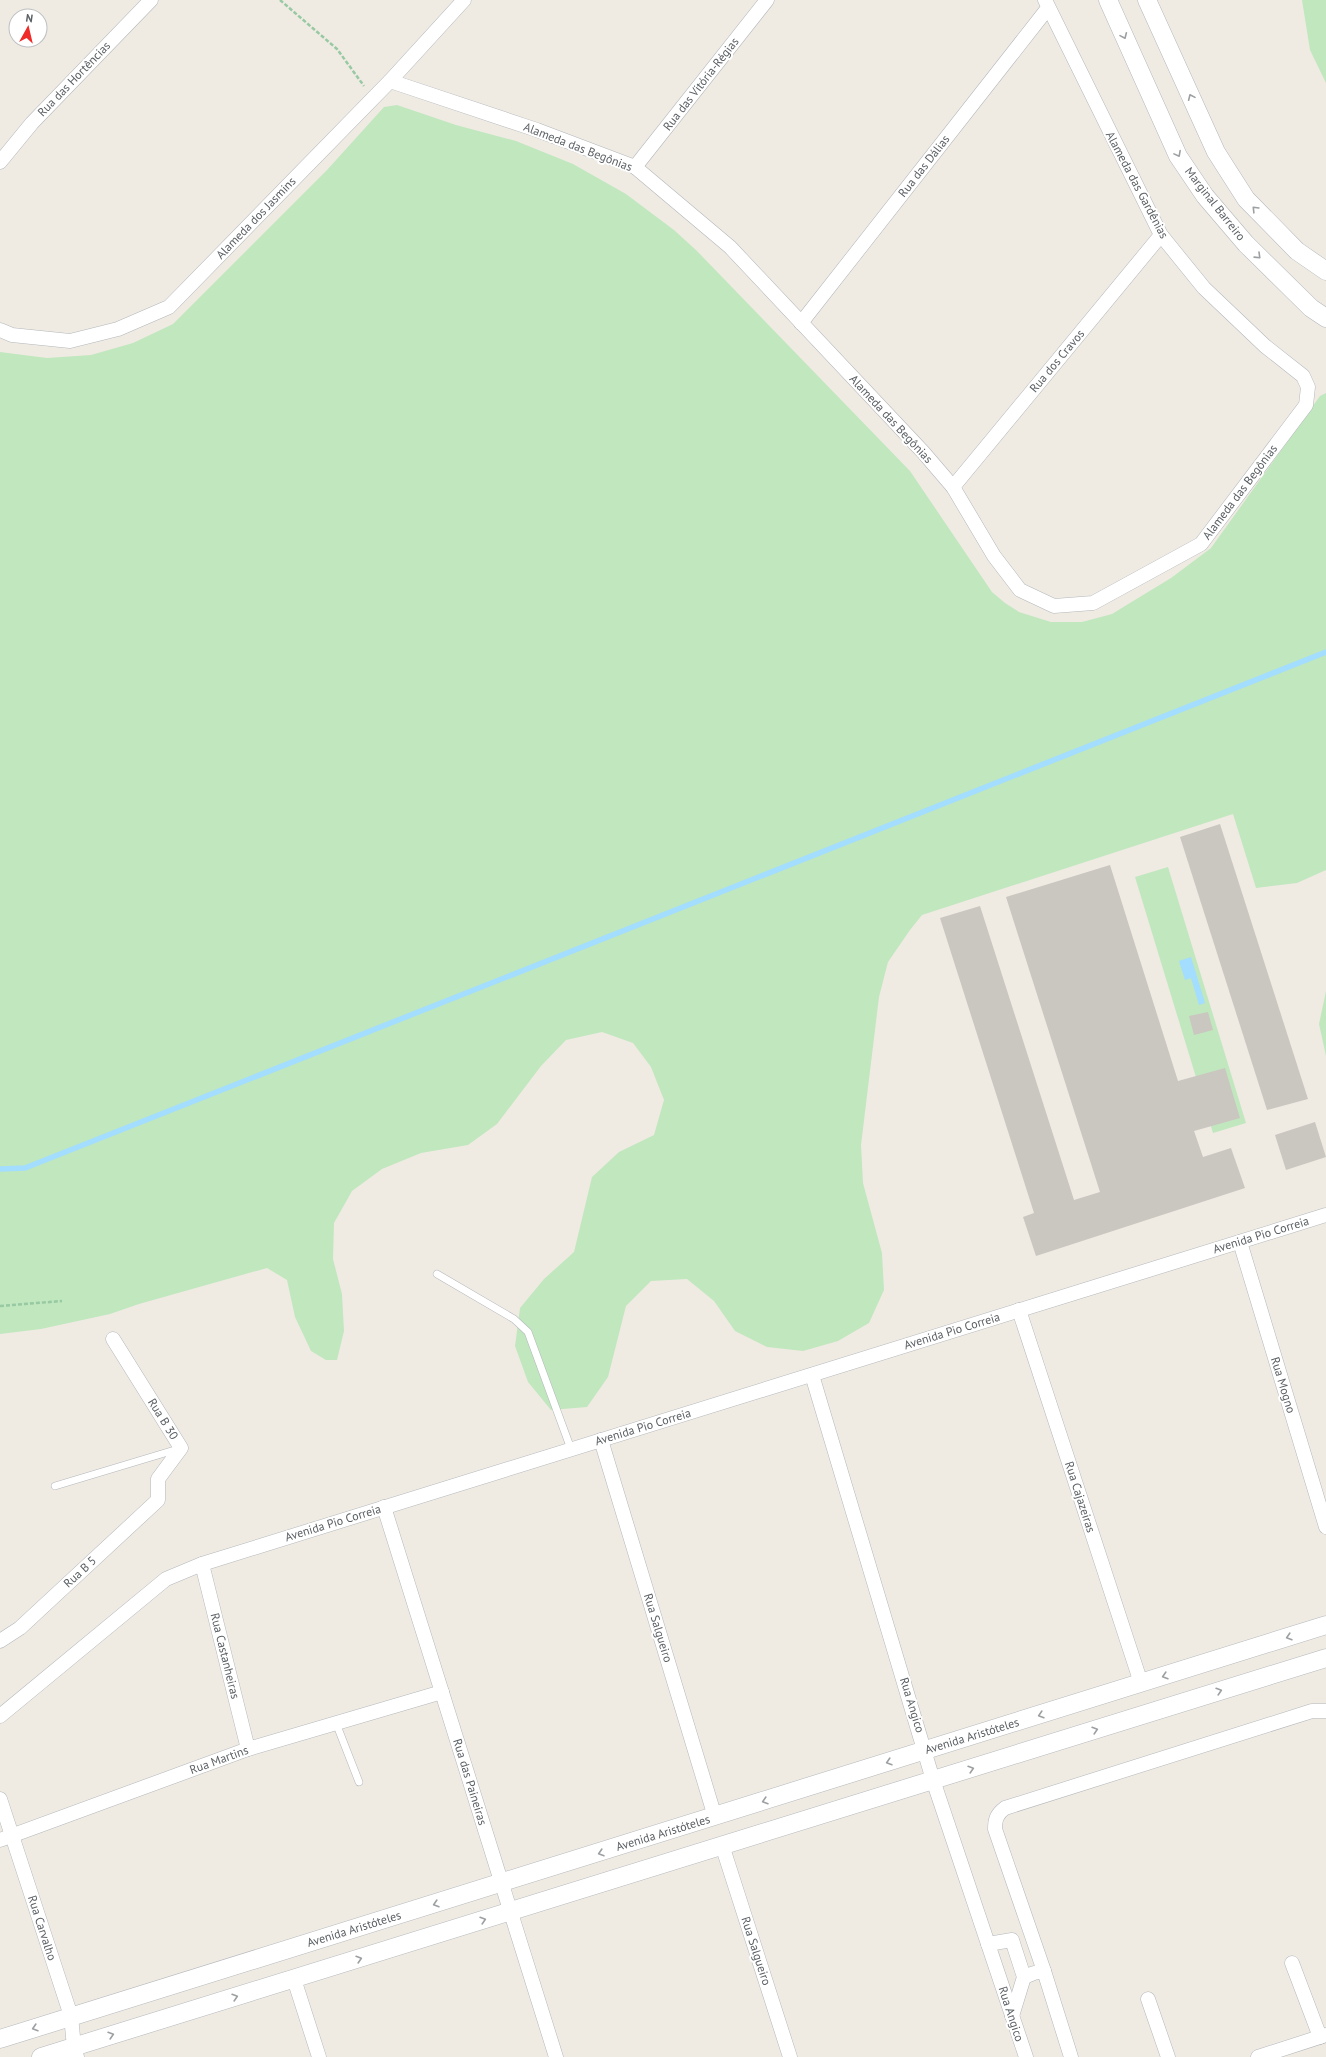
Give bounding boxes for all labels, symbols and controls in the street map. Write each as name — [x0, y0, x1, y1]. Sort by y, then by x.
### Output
north arrow — [8, 8, 48, 48]
text: N — [25, 11, 34, 26]
one-way arrow — [1119, 31, 1127, 39]
street label: Rua das Vitória-Régias — [660, 34, 742, 133]
street label: Rua das Hortências — [34, 38, 113, 119]
one-way arrow — [1188, 93, 1196, 101]
street label: Alameda das Begônias — [522, 119, 635, 174]
street label: Alameda das Gardênias — [1103, 129, 1172, 241]
street label: Rua das Dálias — [895, 132, 953, 200]
one-way arrow — [1173, 150, 1180, 157]
street label: Marginal Barreiro — [1182, 164, 1249, 244]
street label: Alameda dos Jasmins — [213, 174, 299, 262]
one-way arrow — [1252, 206, 1260, 214]
one-way arrow — [1253, 251, 1261, 259]
street label: Rua dos Cravos — [1026, 326, 1087, 395]
street label: Alameda das Begônias — [847, 371, 936, 466]
street label: Alameda das Begônias — [1199, 441, 1280, 542]
street label: Avenida Pio Correia — [1211, 1213, 1311, 1256]
street label: Avenida Pio Correia — [902, 1309, 1002, 1352]
street label: Rua Mogno — [1268, 1355, 1299, 1415]
street label: Rua B 30 — [145, 1395, 182, 1443]
street label: Avenida Pio Correia — [593, 1405, 693, 1448]
street label: Rua Cajazeiras — [1062, 1459, 1099, 1534]
street label: Avenida Pio Correia — [283, 1501, 383, 1544]
street label: Rua B 5 — [60, 1553, 99, 1591]
street label: Rua Salgueiro — [641, 1592, 676, 1664]
street label: Rua Castanheiras — [208, 1611, 243, 1700]
one-way arrow — [1285, 1632, 1292, 1641]
one-way arrow — [1161, 1671, 1168, 1680]
street label: Rua Angico — [897, 1675, 928, 1734]
one-way arrow — [1215, 1687, 1222, 1696]
one-way arrow — [1037, 1710, 1044, 1719]
street label: Avenida Aristóteles — [923, 1714, 1021, 1757]
one-way arrow — [1091, 1726, 1098, 1735]
street label: Rua das Paineiras — [450, 1737, 491, 1827]
street label: Rua Martins — [187, 1742, 250, 1777]
one-way arrow — [886, 1758, 893, 1766]
one-way arrow — [967, 1765, 974, 1773]
one-way arrow — [762, 1796, 769, 1805]
street label: Avenida Aristóteles — [614, 1811, 712, 1854]
one-way arrow — [597, 1848, 604, 1857]
street label: Rua Carvalho — [25, 1893, 60, 1962]
one-way arrow — [433, 1899, 440, 1908]
street label: Avenida Aristóteles — [305, 1907, 403, 1950]
street label: Rua Salgueiro — [738, 1915, 775, 1987]
one-way arrow — [480, 1916, 487, 1925]
one-way arrow — [356, 1955, 363, 1963]
street label: Rua Angico — [996, 1984, 1027, 2043]
one-way arrow — [231, 1993, 238, 2002]
one-way arrow — [32, 2023, 39, 2031]
one-way arrow — [107, 2032, 114, 2040]

